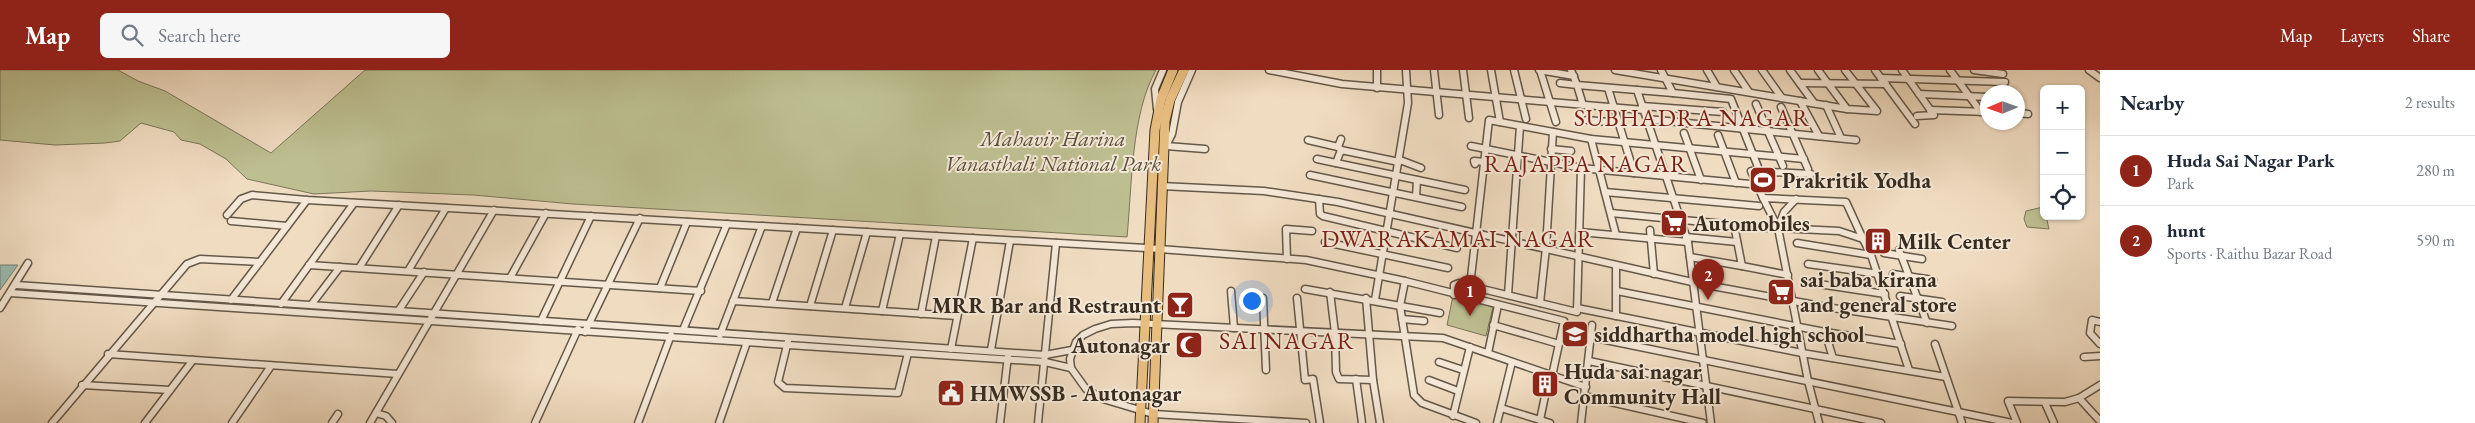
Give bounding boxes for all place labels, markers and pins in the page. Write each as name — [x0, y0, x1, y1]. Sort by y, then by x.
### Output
sports icon: Prakritik Yodha — [1748, 165, 1778, 195]
place label: Prakritik Yodha — [1782, 166, 1931, 195]
supermarket icon: Automobiles — [1659, 208, 1689, 238]
place label: Automobiles — [1692, 209, 1810, 238]
building icon: Milk Center — [1863, 226, 1893, 256]
place label: Milk Center — [1897, 227, 2011, 256]
pin: 2 — [1692, 259, 1724, 300]
place label: sai baba kirana and general store — [1800, 265, 1957, 319]
pin: 1 — [1454, 275, 1486, 316]
supermarket icon: sai baba kirana and general store — [1766, 277, 1796, 307]
bar icon: MRR Bar and Restraunt — [1165, 290, 1195, 320]
place label: MRR Bar and Restraunt — [932, 291, 1162, 320]
school or university icon: siddhartha model high school — [1560, 319, 1590, 349]
place label: siddhartha model high school — [1594, 320, 1865, 349]
mosque icon: Autonagar — [1174, 330, 1204, 360]
place label: Autonagar — [1070, 331, 1171, 360]
place label: Huda sai nagar Community Hall — [1564, 357, 1721, 411]
building icon: Huda sai nagar Community Hall — [1530, 369, 1560, 399]
public building icon: HMWSSB - Autonagar — [936, 378, 966, 408]
place label: HMWSSB - Autonagar — [970, 379, 1182, 408]

